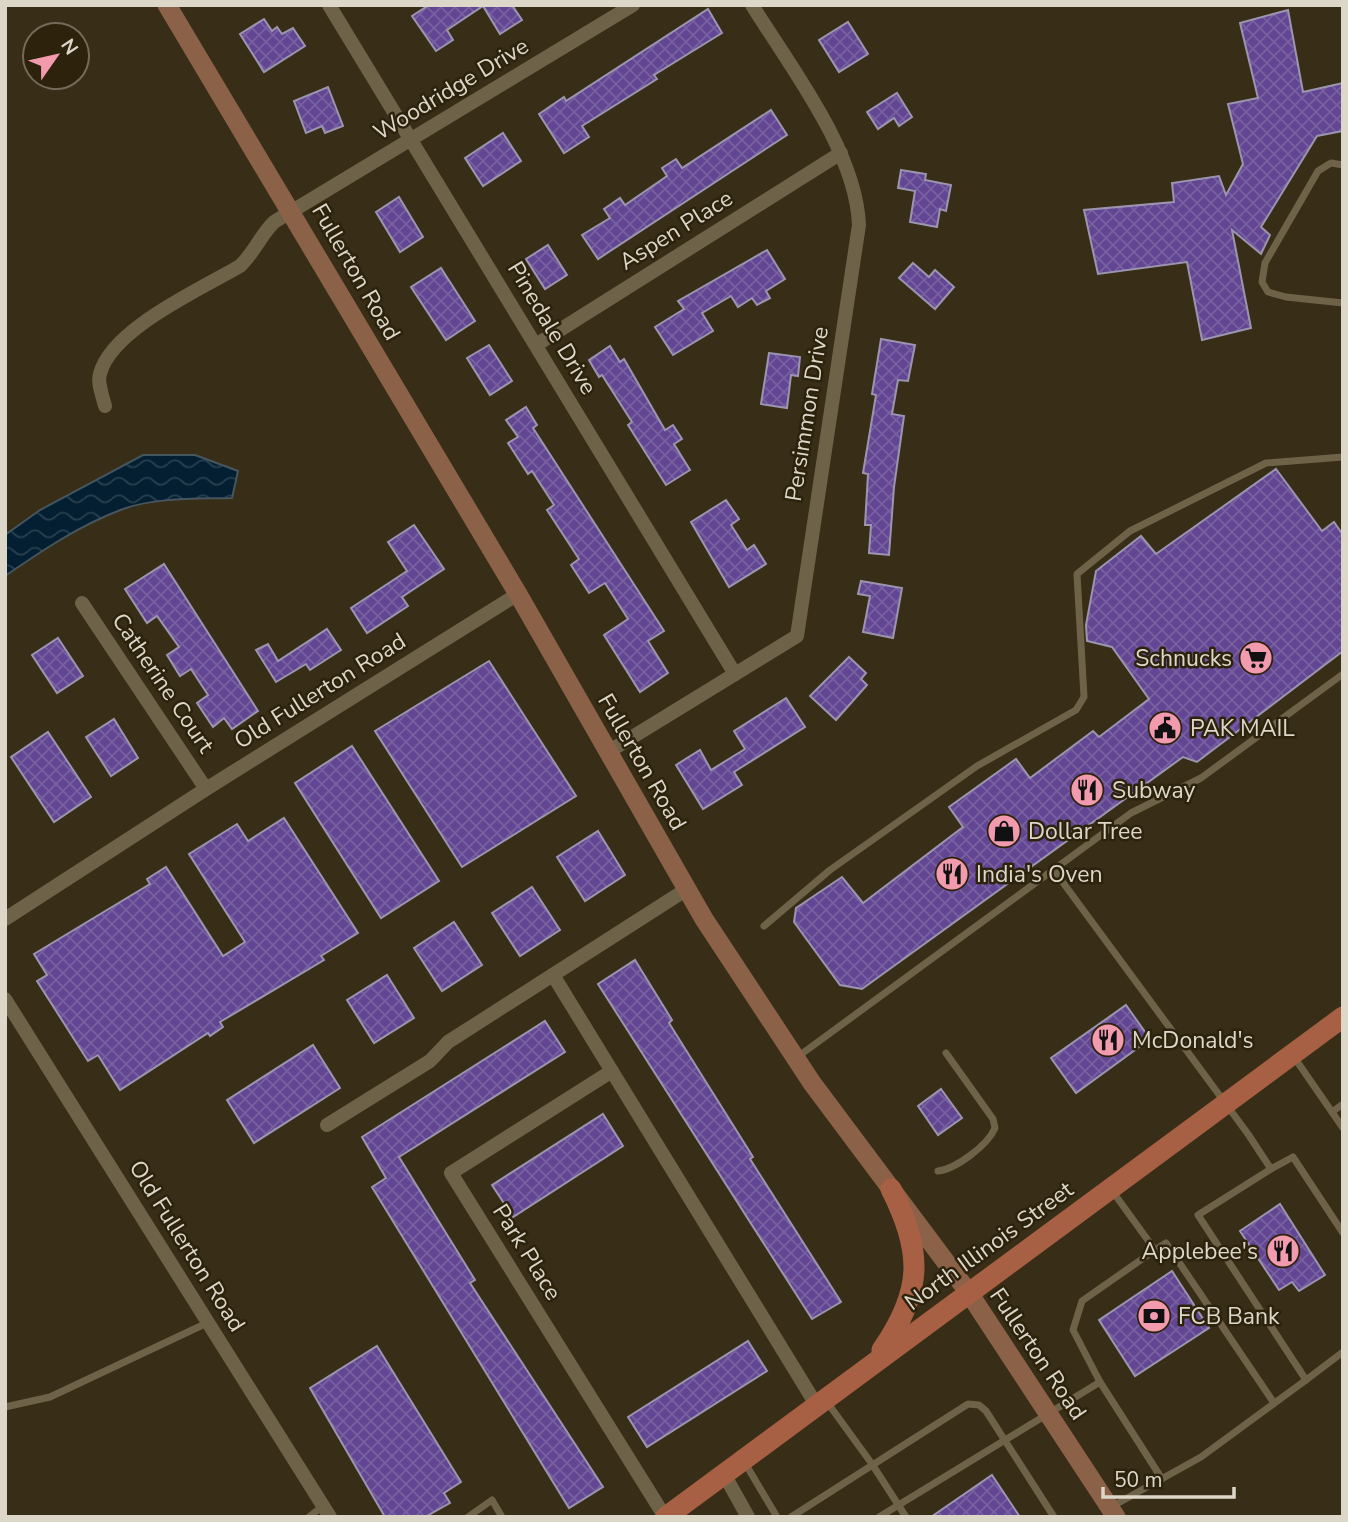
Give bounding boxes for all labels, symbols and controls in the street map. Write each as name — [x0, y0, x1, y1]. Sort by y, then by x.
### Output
north arrow — [21, 21, 91, 91]
street label: Woodridge Drive — [368, 30, 534, 148]
text: N — [55, 34, 84, 60]
street label: Aspen Place — [613, 183, 739, 277]
street label: Fullerton Road — [304, 198, 408, 346]
street label: Pinedale Drive — [500, 256, 604, 400]
street label: Persimmon Drive — [778, 324, 836, 504]
street label: Catherine Court — [105, 607, 222, 760]
street label: Old Fullerton Road — [228, 626, 412, 756]
supermarket icon: Schnucks — [1237, 639, 1275, 677]
place label: Schnucks — [1135, 643, 1232, 674]
street label: Fullerton Road — [590, 688, 694, 836]
public building icon: PAK MAIL — [1146, 709, 1184, 747]
place label: PAK MAIL — [1190, 713, 1295, 744]
restaurant icon: Subway — [1068, 771, 1106, 809]
place label: Subway — [1112, 775, 1195, 806]
shop icon: Dollar Tree — [985, 812, 1023, 850]
place label: Dollar Tree — [1028, 816, 1142, 847]
restaurant icon: India's Oven — [933, 855, 971, 893]
place label: India's Oven — [976, 859, 1103, 890]
restaurant icon: McDonald's — [1089, 1021, 1127, 1059]
place label: McDonald's — [1132, 1025, 1254, 1056]
street label: Old Fullerton Road — [122, 1154, 252, 1338]
street label: North Illinois Street — [898, 1174, 1080, 1318]
street label: Park Place — [485, 1198, 569, 1306]
restaurant icon: Applebee's — [1264, 1232, 1302, 1270]
place label: Applebee's — [1141, 1236, 1258, 1267]
street label: Fullerton Road — [982, 1282, 1094, 1426]
bank icon: FCB Bank — [1135, 1297, 1173, 1335]
place label: FCB Bank — [1178, 1301, 1280, 1332]
scale bar — [1103, 1456, 1234, 1500]
text: 50 m — [1114, 1466, 1163, 1494]

